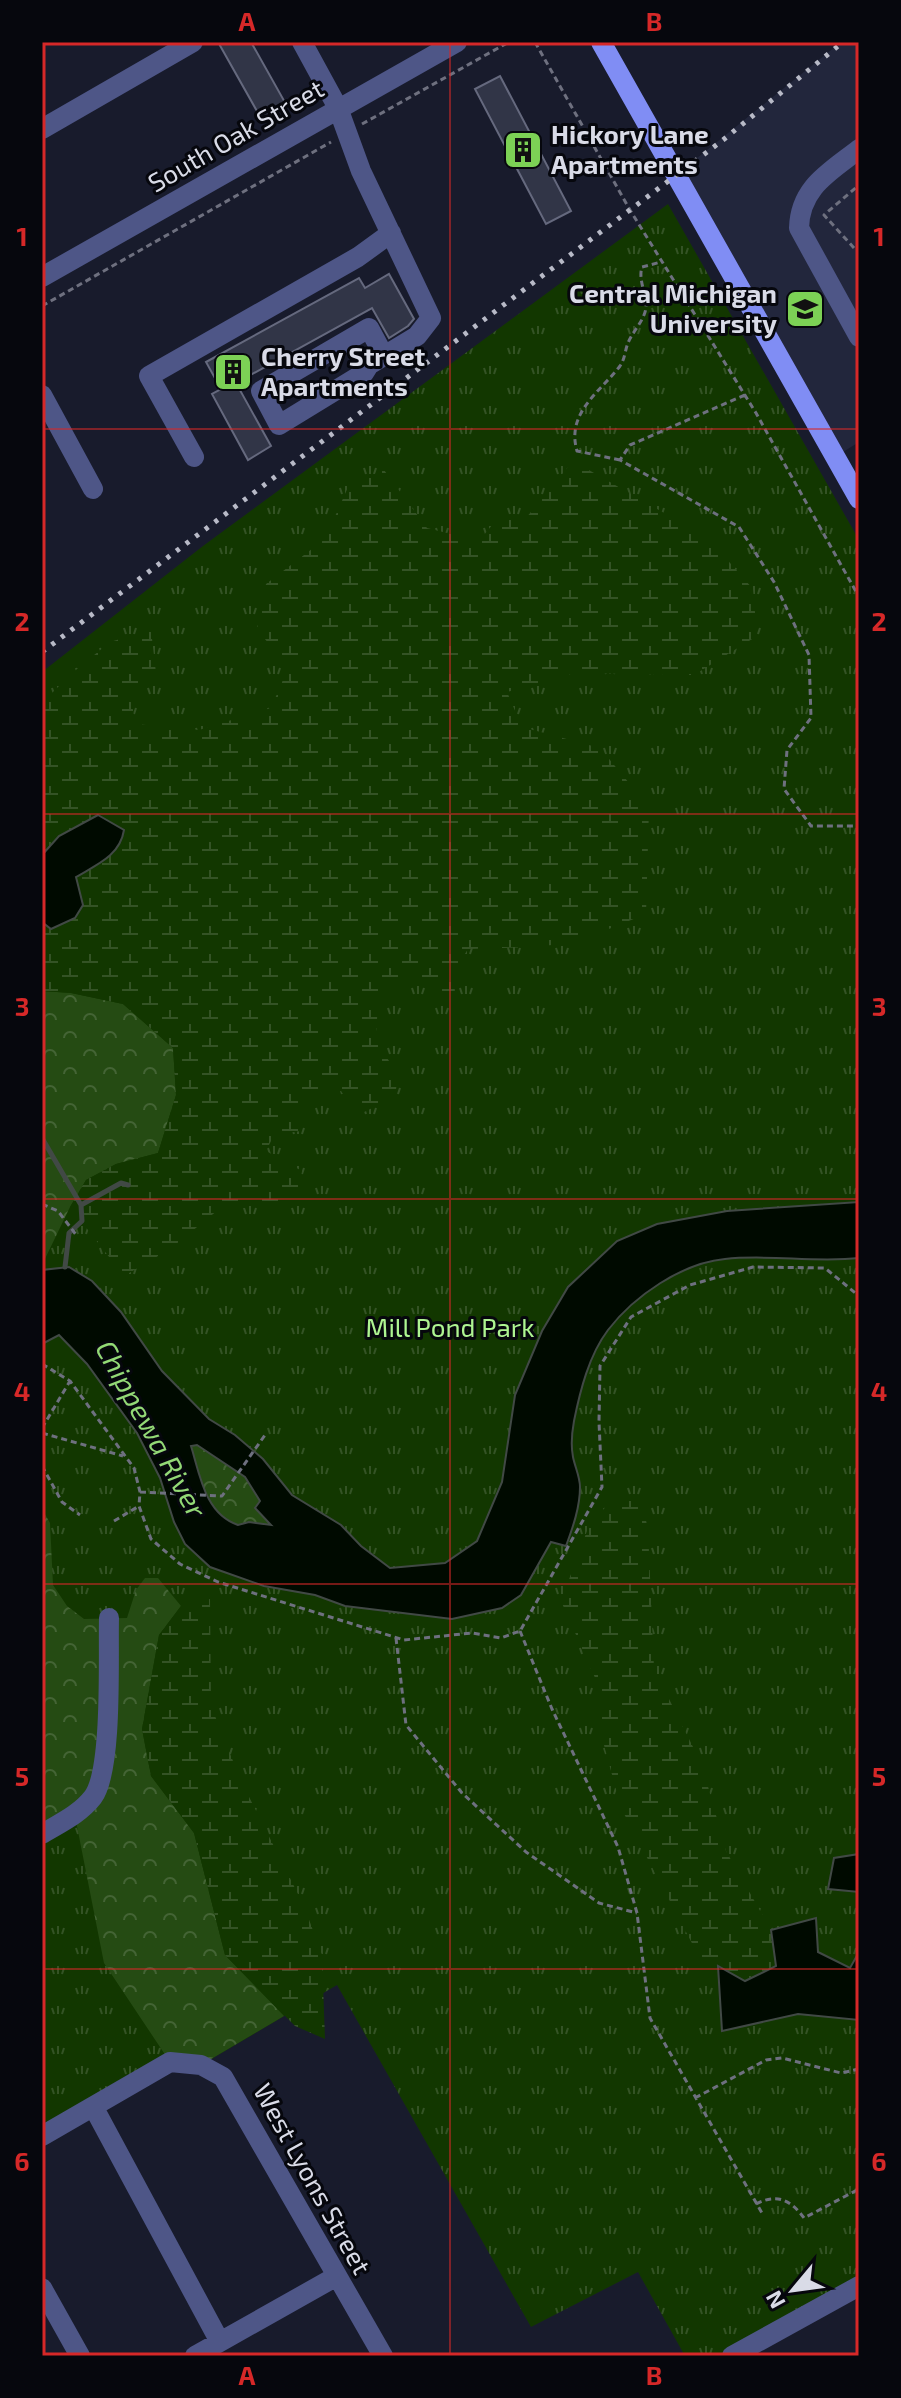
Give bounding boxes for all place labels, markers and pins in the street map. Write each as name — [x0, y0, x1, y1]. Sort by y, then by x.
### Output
place label: Hickory Lane Apartments — [551, 118, 709, 179]
building icon: Hickory Lane Apartments — [502, 129, 544, 171]
place label: Central Michigan University — [569, 277, 777, 339]
school or university icon: Central Michigan University — [784, 288, 826, 330]
place label: Cherry Street Apartments — [261, 340, 426, 401]
building icon: Cherry Street Apartments — [212, 351, 254, 393]

